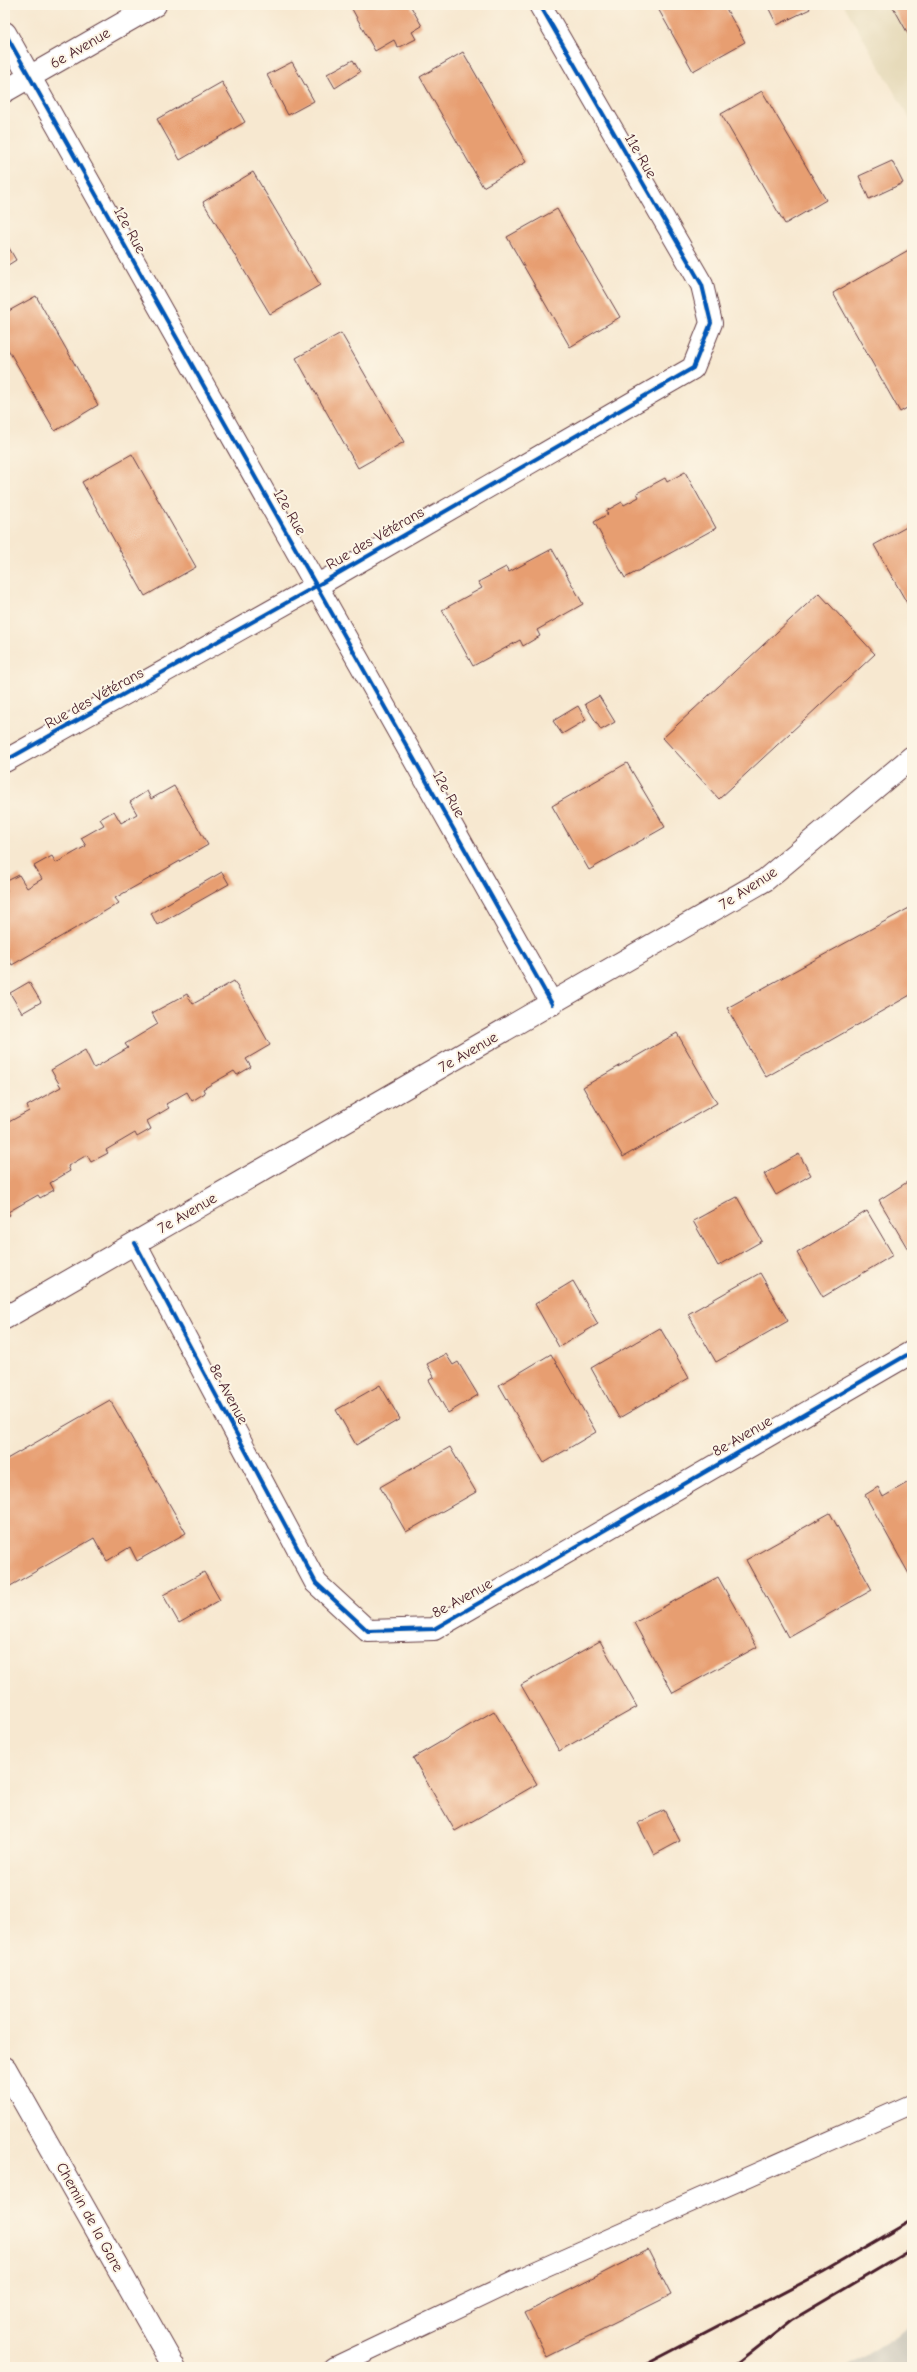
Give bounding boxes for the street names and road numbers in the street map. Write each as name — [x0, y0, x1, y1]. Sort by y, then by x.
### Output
street label: 6e Avenue — [47, 23, 114, 72]
street label: 11e Rue — [621, 130, 661, 182]
street label: 12e Rue — [110, 204, 150, 257]
street label: 12e Rue — [270, 486, 311, 539]
street label: Rue des Vétérans — [323, 503, 427, 573]
street label: Rue des Vétérans — [41, 663, 147, 733]
street label: 12e Rue — [429, 768, 469, 821]
street label: 7e Avenue — [716, 862, 781, 913]
street label: 7e Avenue — [435, 1028, 501, 1076]
street label: 7e Avenue — [154, 1189, 220, 1237]
street label: 8e Avenue — [206, 1361, 253, 1428]
street label: 8e Avenue — [709, 1411, 775, 1460]
street label: 8e Avenue — [429, 1574, 496, 1622]
street label: Chemin de la Gare — [53, 2159, 128, 2275]

